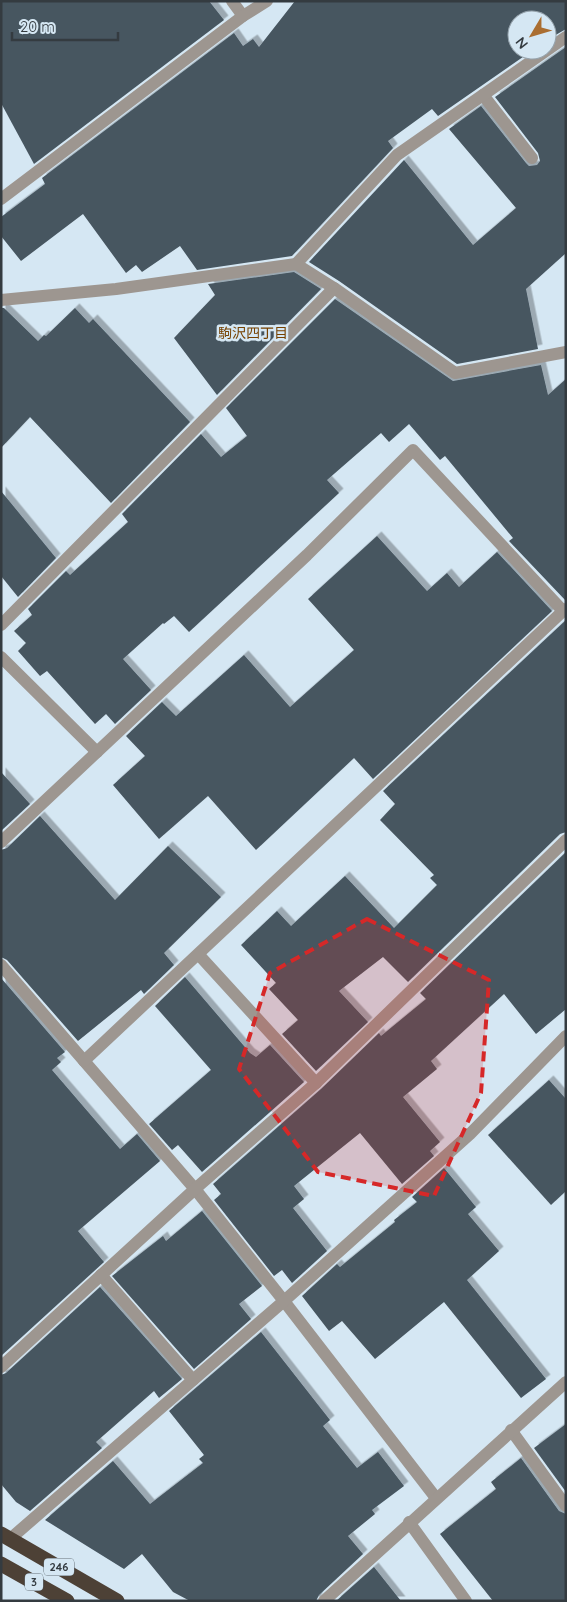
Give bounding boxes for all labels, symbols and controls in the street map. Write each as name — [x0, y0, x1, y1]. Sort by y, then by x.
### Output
scale bar — [12, 10, 119, 42]
north arrow — [507, 10, 557, 60]
text: 20 m — [20, 17, 55, 36]
text: N — [511, 33, 532, 53]
district label: 駒沢四丁目 — [218, 324, 288, 342]
road number: 246 — [44, 1558, 74, 1575]
road number: 3 — [25, 1574, 43, 1590]

